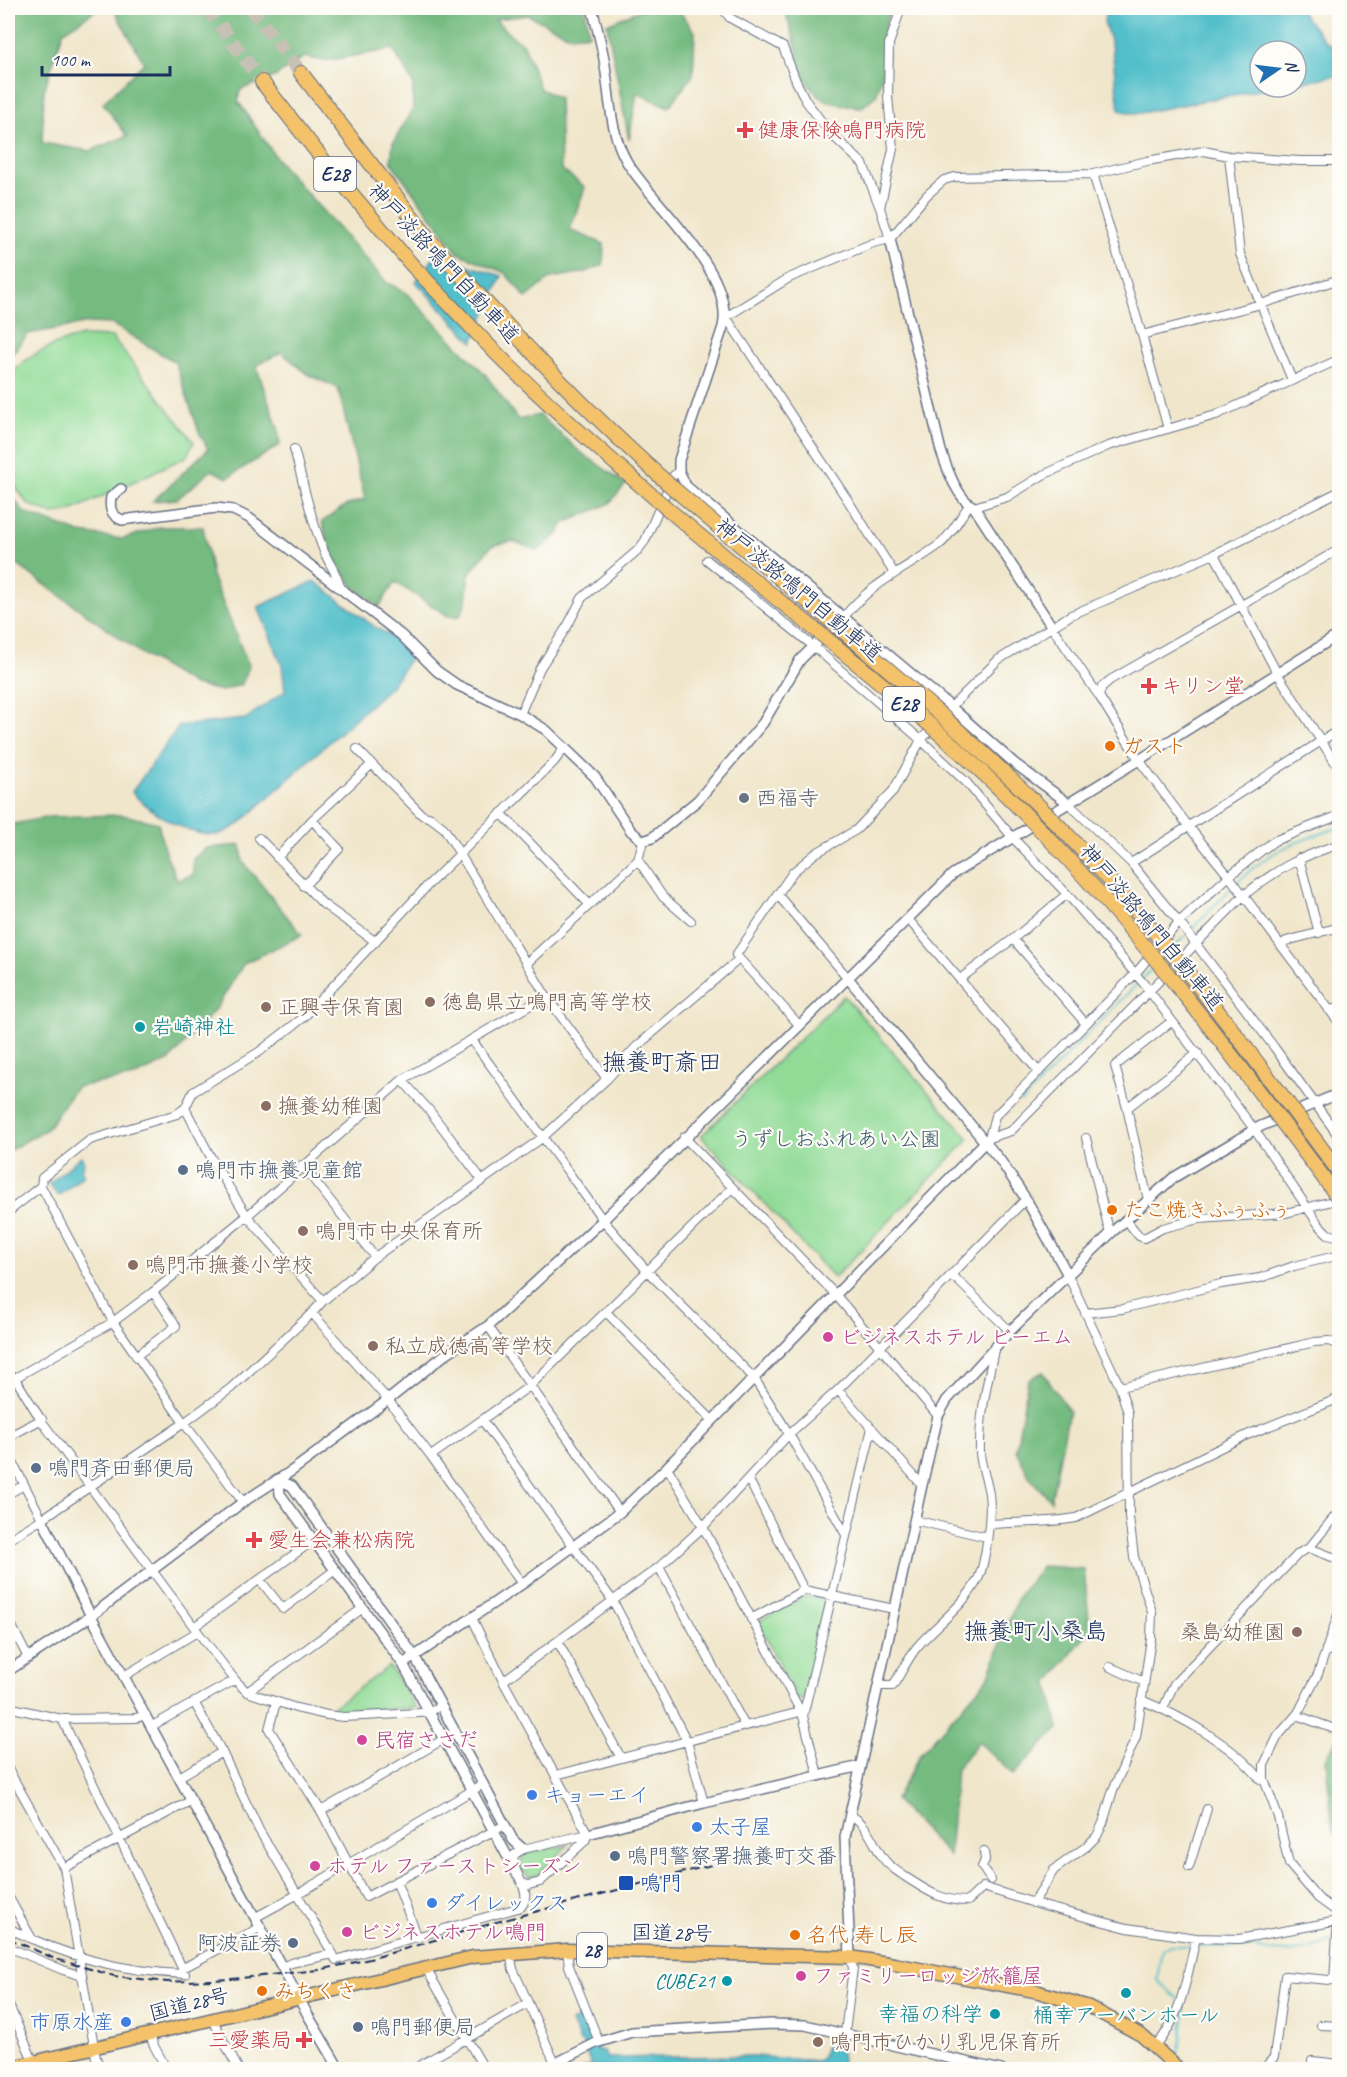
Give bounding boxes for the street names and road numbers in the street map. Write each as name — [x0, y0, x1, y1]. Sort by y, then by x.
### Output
road number: E28 — [314, 157, 356, 191]
street label: 神戸淡路鳴門自動車道 — [363, 177, 525, 349]
street label: 神戸淡路鳴門自動車道 — [710, 513, 888, 667]
road number: E28 — [883, 687, 925, 721]
street label: 神戸淡路鳴門自動車道 — [1075, 838, 1229, 1016]
street label: 国道28号 — [631, 1919, 713, 1947]
road number: 28 — [577, 1933, 607, 1967]
street label: 国道28号 — [146, 1981, 232, 2027]

